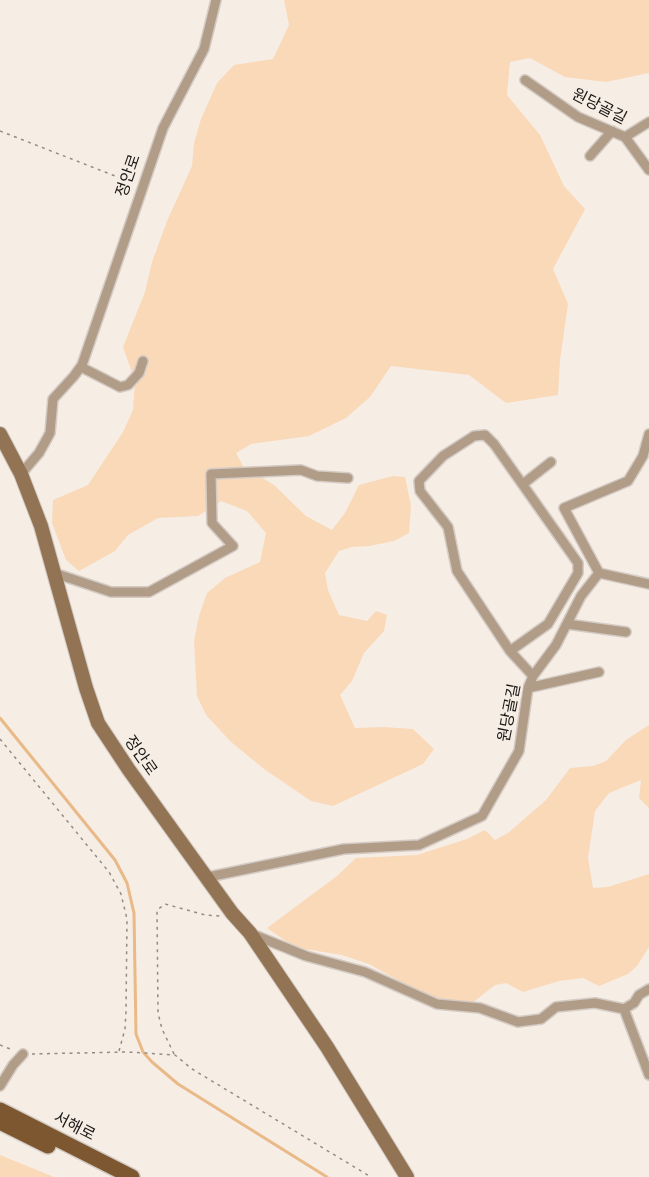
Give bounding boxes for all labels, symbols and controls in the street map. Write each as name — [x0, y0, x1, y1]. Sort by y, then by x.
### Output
street label: 원당골길 — [568, 85, 630, 129]
street label: 정안로 — [113, 152, 145, 200]
street label: 원당골길 — [495, 682, 525, 744]
street label: 정안로 — [119, 732, 161, 780]
street label: 서해로 — [50, 1108, 98, 1146]

